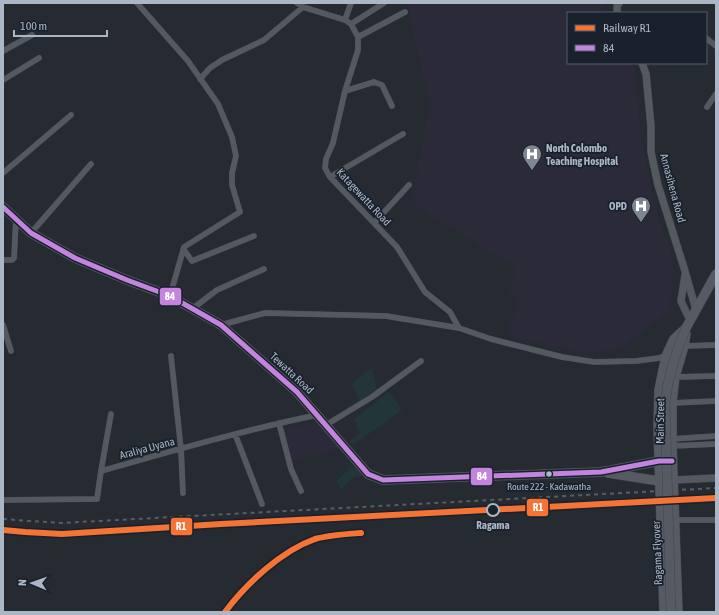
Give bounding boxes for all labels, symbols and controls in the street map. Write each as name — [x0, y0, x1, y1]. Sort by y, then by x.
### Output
scale bar — [14, 12, 107, 38]
legend — [567, 12, 707, 64]
text: 100 m — [20, 19, 47, 33]
text: Railway R1 — [603, 21, 652, 35]
text: 84 — [603, 41, 615, 55]
place label: North Colombo Teaching Hospital — [546, 142, 619, 167]
hospital icon: North Colombo Teaching Hospital — [521, 143, 543, 171]
street label: Annasihena Road — [658, 152, 688, 224]
street label: Katagewatta Road — [335, 166, 393, 228]
hospital icon: OPD — [630, 195, 652, 223]
place label: OPD — [609, 200, 627, 212]
line badge: 84 — [159, 287, 182, 306]
text: 84 — [165, 290, 175, 302]
street label: Tewatta Road — [268, 350, 316, 396]
street label: Main Street — [654, 398, 666, 444]
street label: Araliya Uyana — [118, 435, 176, 461]
line badge: 84 — [470, 467, 493, 486]
marker: Route 222 - Kadawatha — [544, 469, 554, 479]
text: 84 — [477, 470, 487, 482]
place label: Route 222 - Kadawatha — [507, 481, 591, 492]
line badge: R1 — [526, 498, 549, 517]
text: R1 — [533, 501, 543, 513]
marker: Ragama — [486, 503, 500, 517]
line badge: R1 — [170, 517, 193, 536]
place label: Ragama — [476, 519, 510, 531]
text: R1 — [176, 520, 186, 532]
street label: Ragama Flyover — [650, 520, 664, 585]
north arrow — [12, 563, 52, 603]
text: N — [16, 579, 28, 586]

